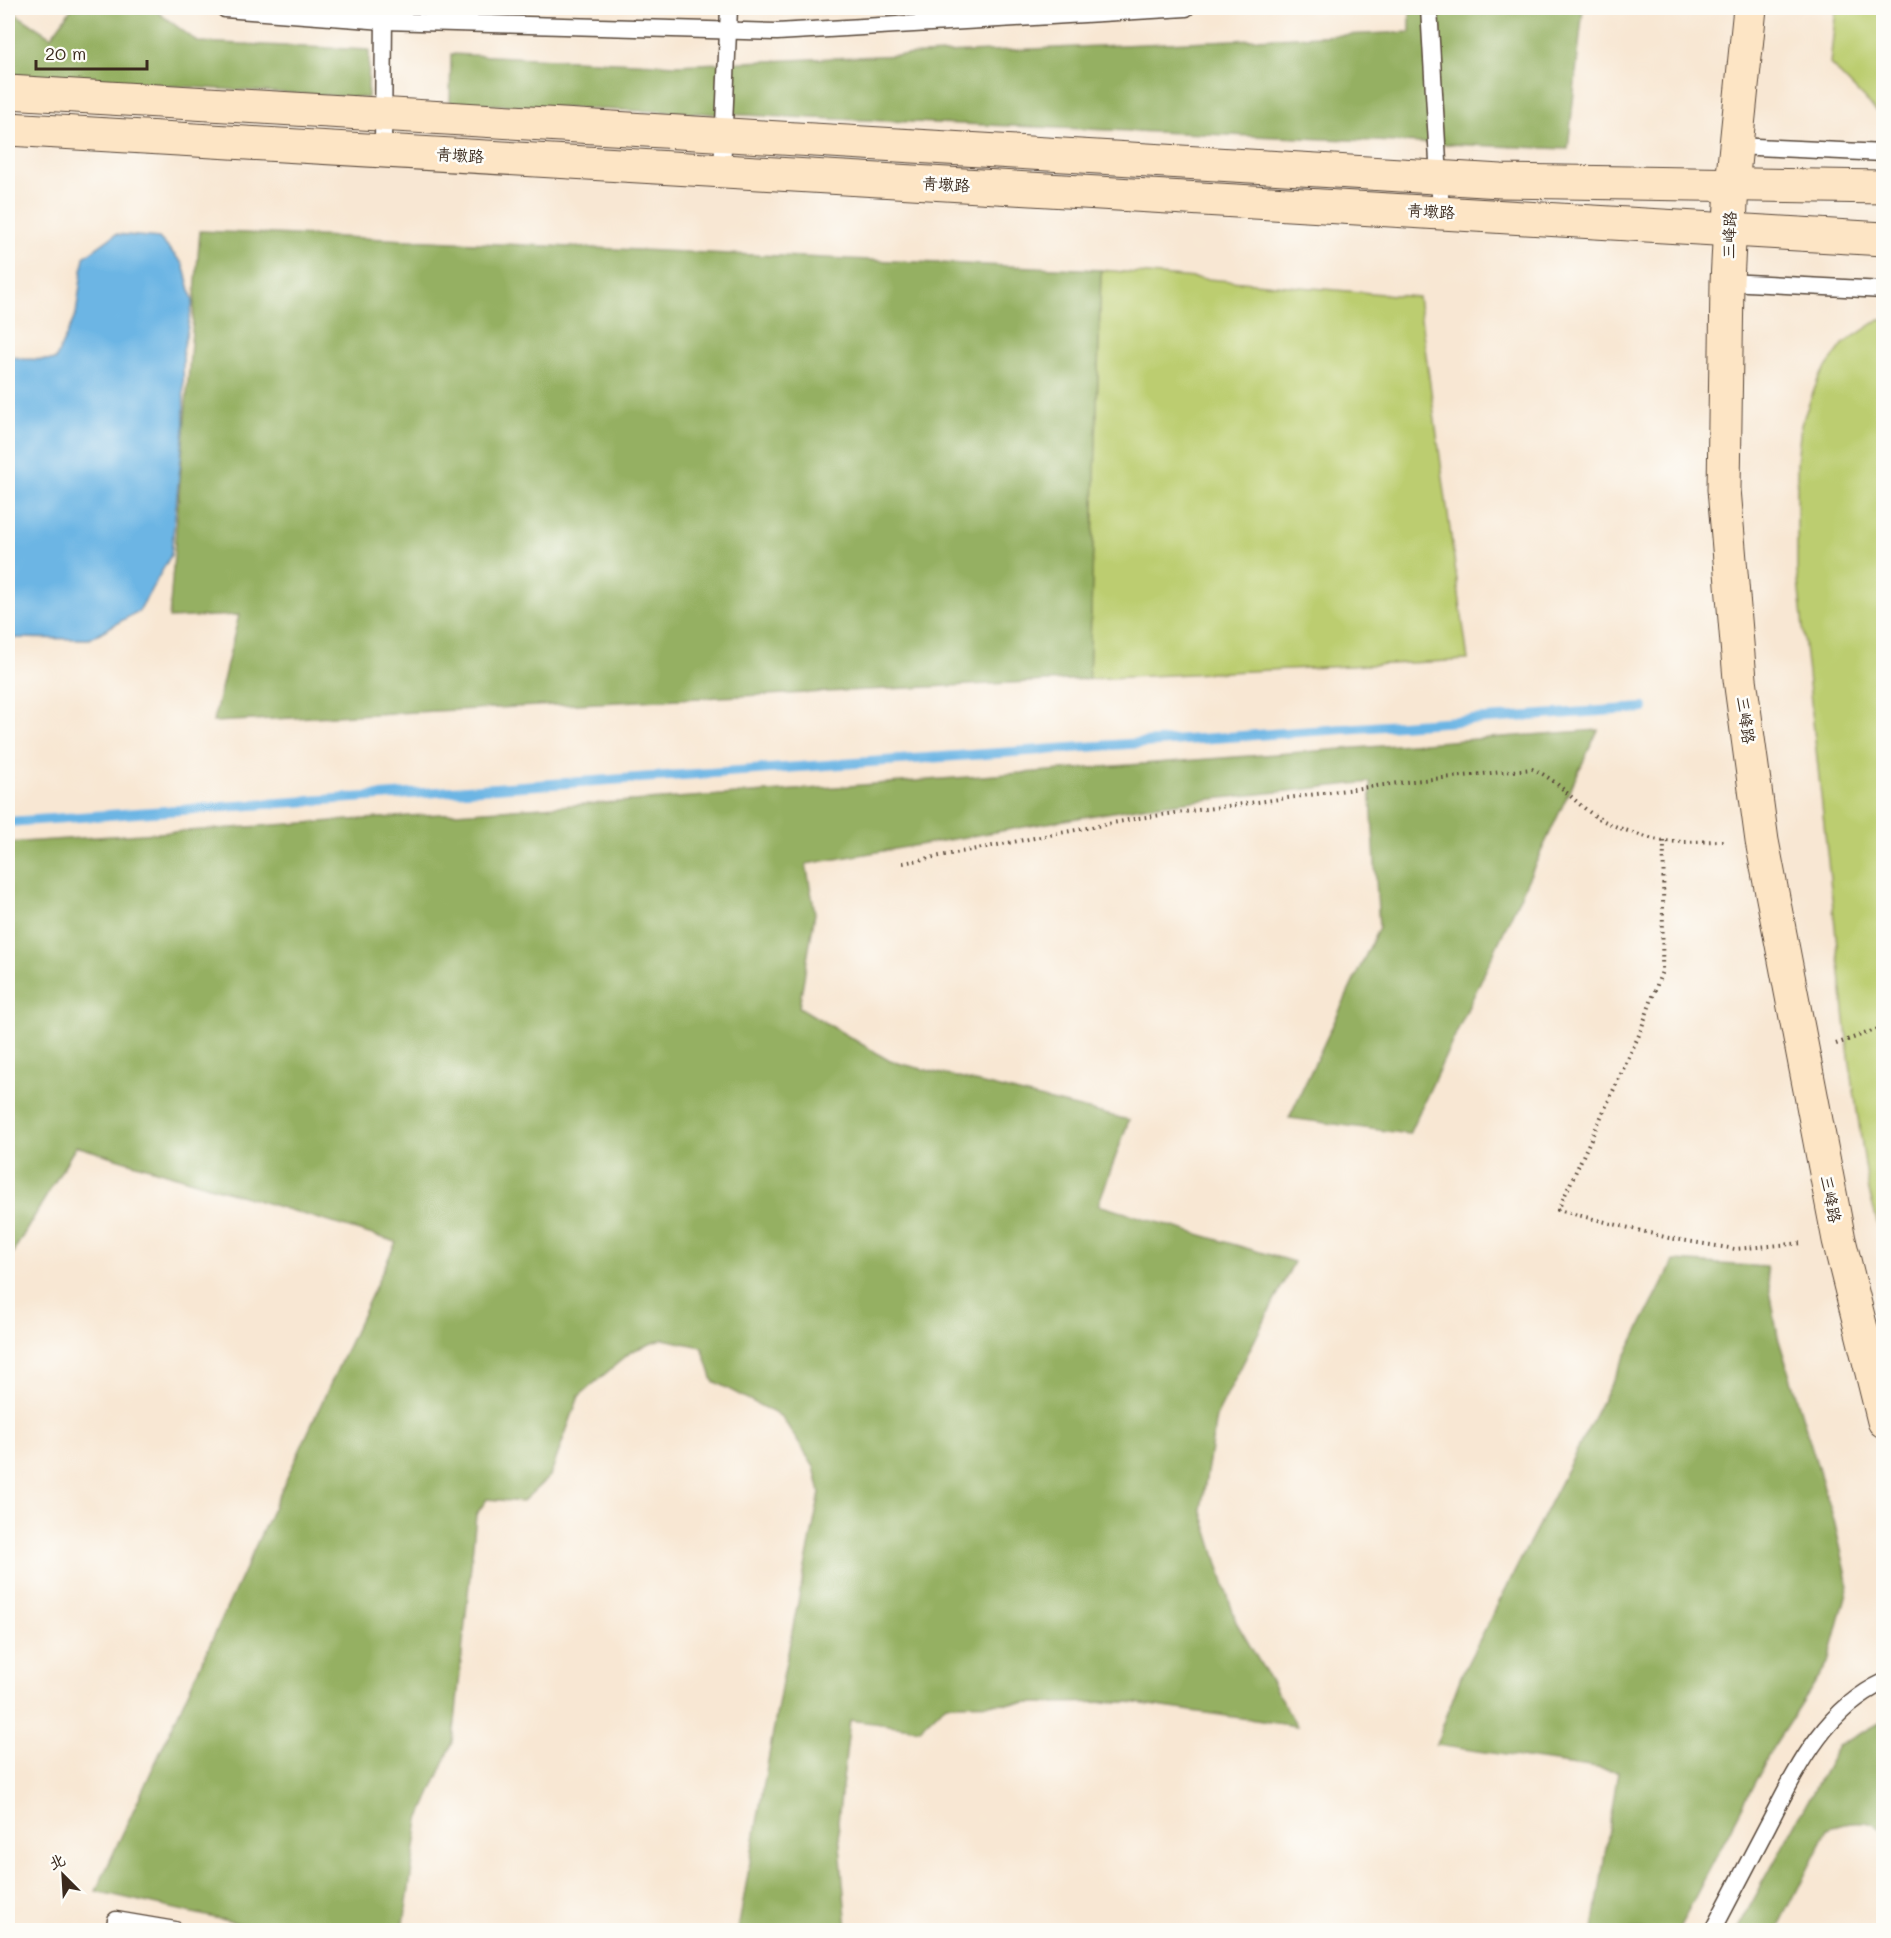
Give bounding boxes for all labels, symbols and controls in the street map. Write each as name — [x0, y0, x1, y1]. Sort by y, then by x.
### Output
scale bar — [36, 33, 147, 71]
text: 20 m — [45, 41, 86, 65]
street label: 青墩路 — [436, 143, 485, 166]
street label: 青墩路 — [922, 172, 971, 195]
street label: 青墩路 — [1407, 199, 1456, 222]
street label: 三峰路 — [1717, 211, 1740, 259]
street label: 三峰路 — [1733, 695, 1760, 745]
street label: 三峰路 — [1817, 1173, 1846, 1224]
north arrow — [33, 1845, 93, 1905]
text: 北 — [45, 1848, 68, 1874]

